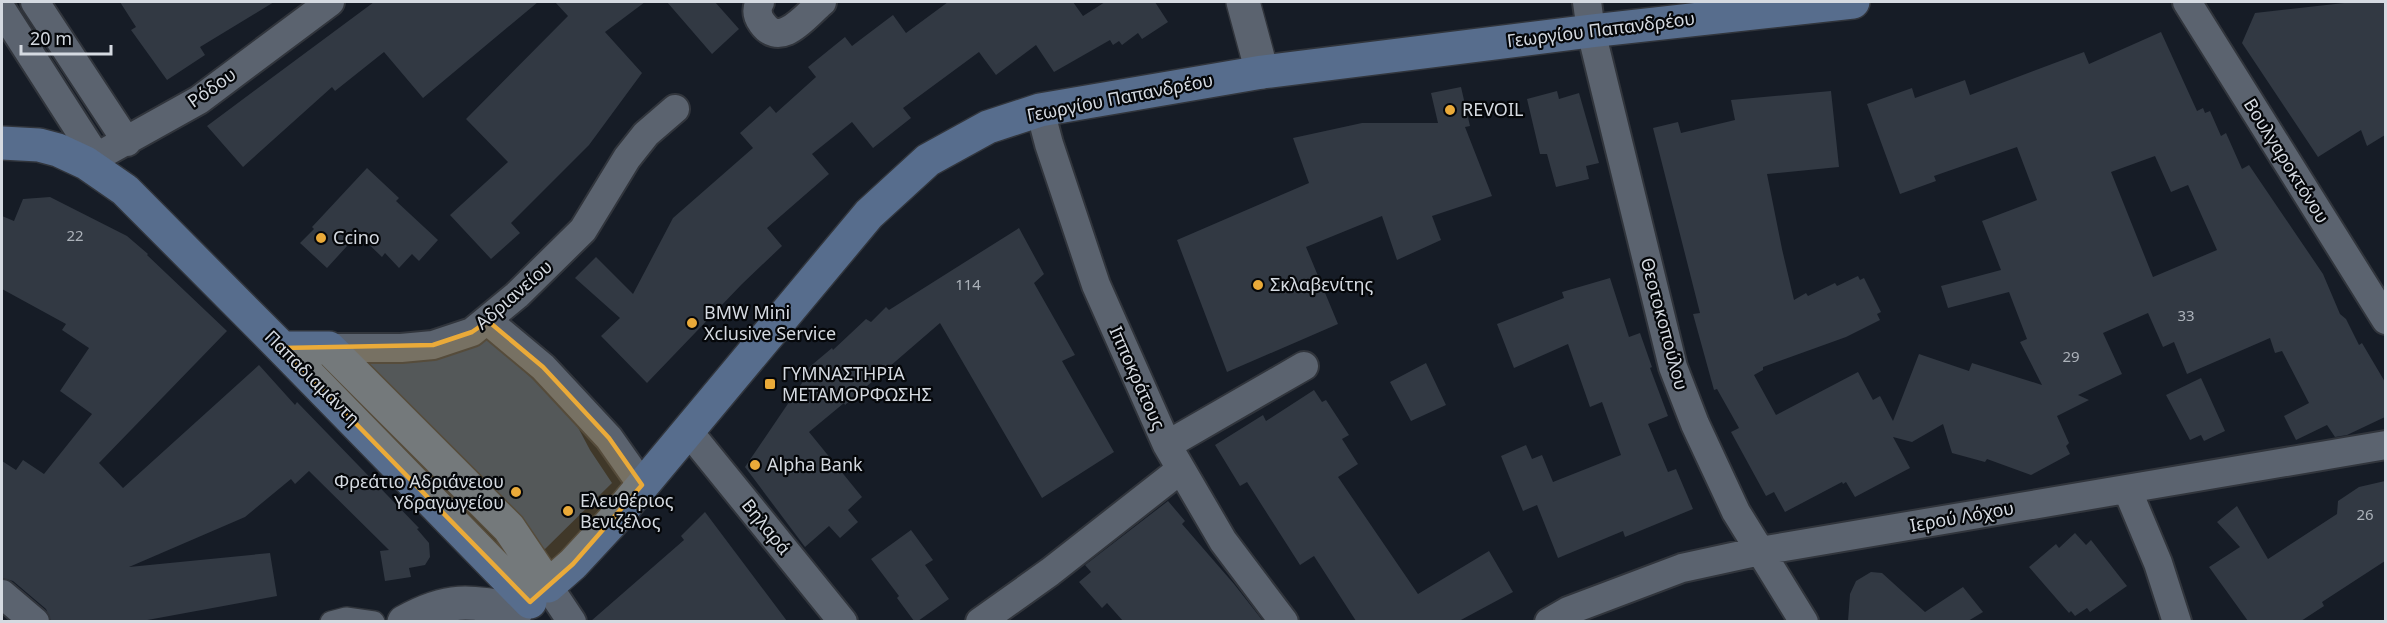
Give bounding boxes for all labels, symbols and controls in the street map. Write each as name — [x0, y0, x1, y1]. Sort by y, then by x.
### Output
street label: Γεωργίου Παπανδρέου — [1505, 6, 1696, 52]
scale bar — [21, 18, 111, 56]
text: 20 m — [30, 26, 72, 50]
street label: Ρόδου — [182, 62, 240, 113]
street label: Γεωργίου Παπανδρέου — [1025, 67, 1215, 127]
street label: Βουλγαροκτόνου — [2239, 93, 2335, 228]
place label: REVOIL — [1462, 97, 1523, 121]
marker: REVOIL — [1443, 103, 1457, 117]
house number: 22 — [66, 225, 84, 245]
place label: Ccino — [333, 225, 380, 249]
marker: Ccino — [314, 231, 328, 245]
street label: Αδριανείου — [470, 254, 557, 334]
street label: Θεοτοκοπούλου — [1636, 255, 1694, 393]
place label: Σκλαβενίτης — [1270, 272, 1373, 296]
house number: 114 — [955, 274, 981, 294]
marker: Σκλαβενίτης — [1251, 278, 1265, 292]
place label: BMW Mini Xclusive Service — [704, 300, 836, 345]
house number: 33 — [2177, 305, 2195, 325]
marker: BMW Mini Xclusive Service — [685, 316, 699, 330]
street label: Ιπποκράτους — [1104, 322, 1171, 433]
street label: Παπαδιαμάντη — [260, 324, 366, 430]
house number: 29 — [2062, 346, 2080, 366]
place label: ΓΥΜΝΑΣΤΗΡΙΑ ΜΕΤΑΜΟΡΦΩΣΗΣ — [782, 361, 932, 406]
marker: ΓΥΜΝΑΣΤΗΡΙΑ ΜΕΤΑΜΟΡΦΩΣΗΣ — [763, 377, 777, 391]
place label: Alpha Bank — [767, 452, 863, 476]
marker: Alpha Bank — [748, 458, 762, 472]
place label: Φρεάτιο Αδριάνειου Υδραγωγείου — [334, 469, 504, 514]
marker: Φρεάτιο Αδριάνειου Υδραγωγείου — [509, 485, 523, 499]
place label: Ελευθέριος Βενιζέλος — [580, 488, 674, 533]
street label: Βηλαρά — [737, 494, 797, 559]
street label: Ιερού Λόχου — [1908, 495, 2016, 537]
marker: Ελευθέριος Βενιζέλος — [561, 504, 575, 518]
house number: 26 — [2356, 504, 2374, 524]

